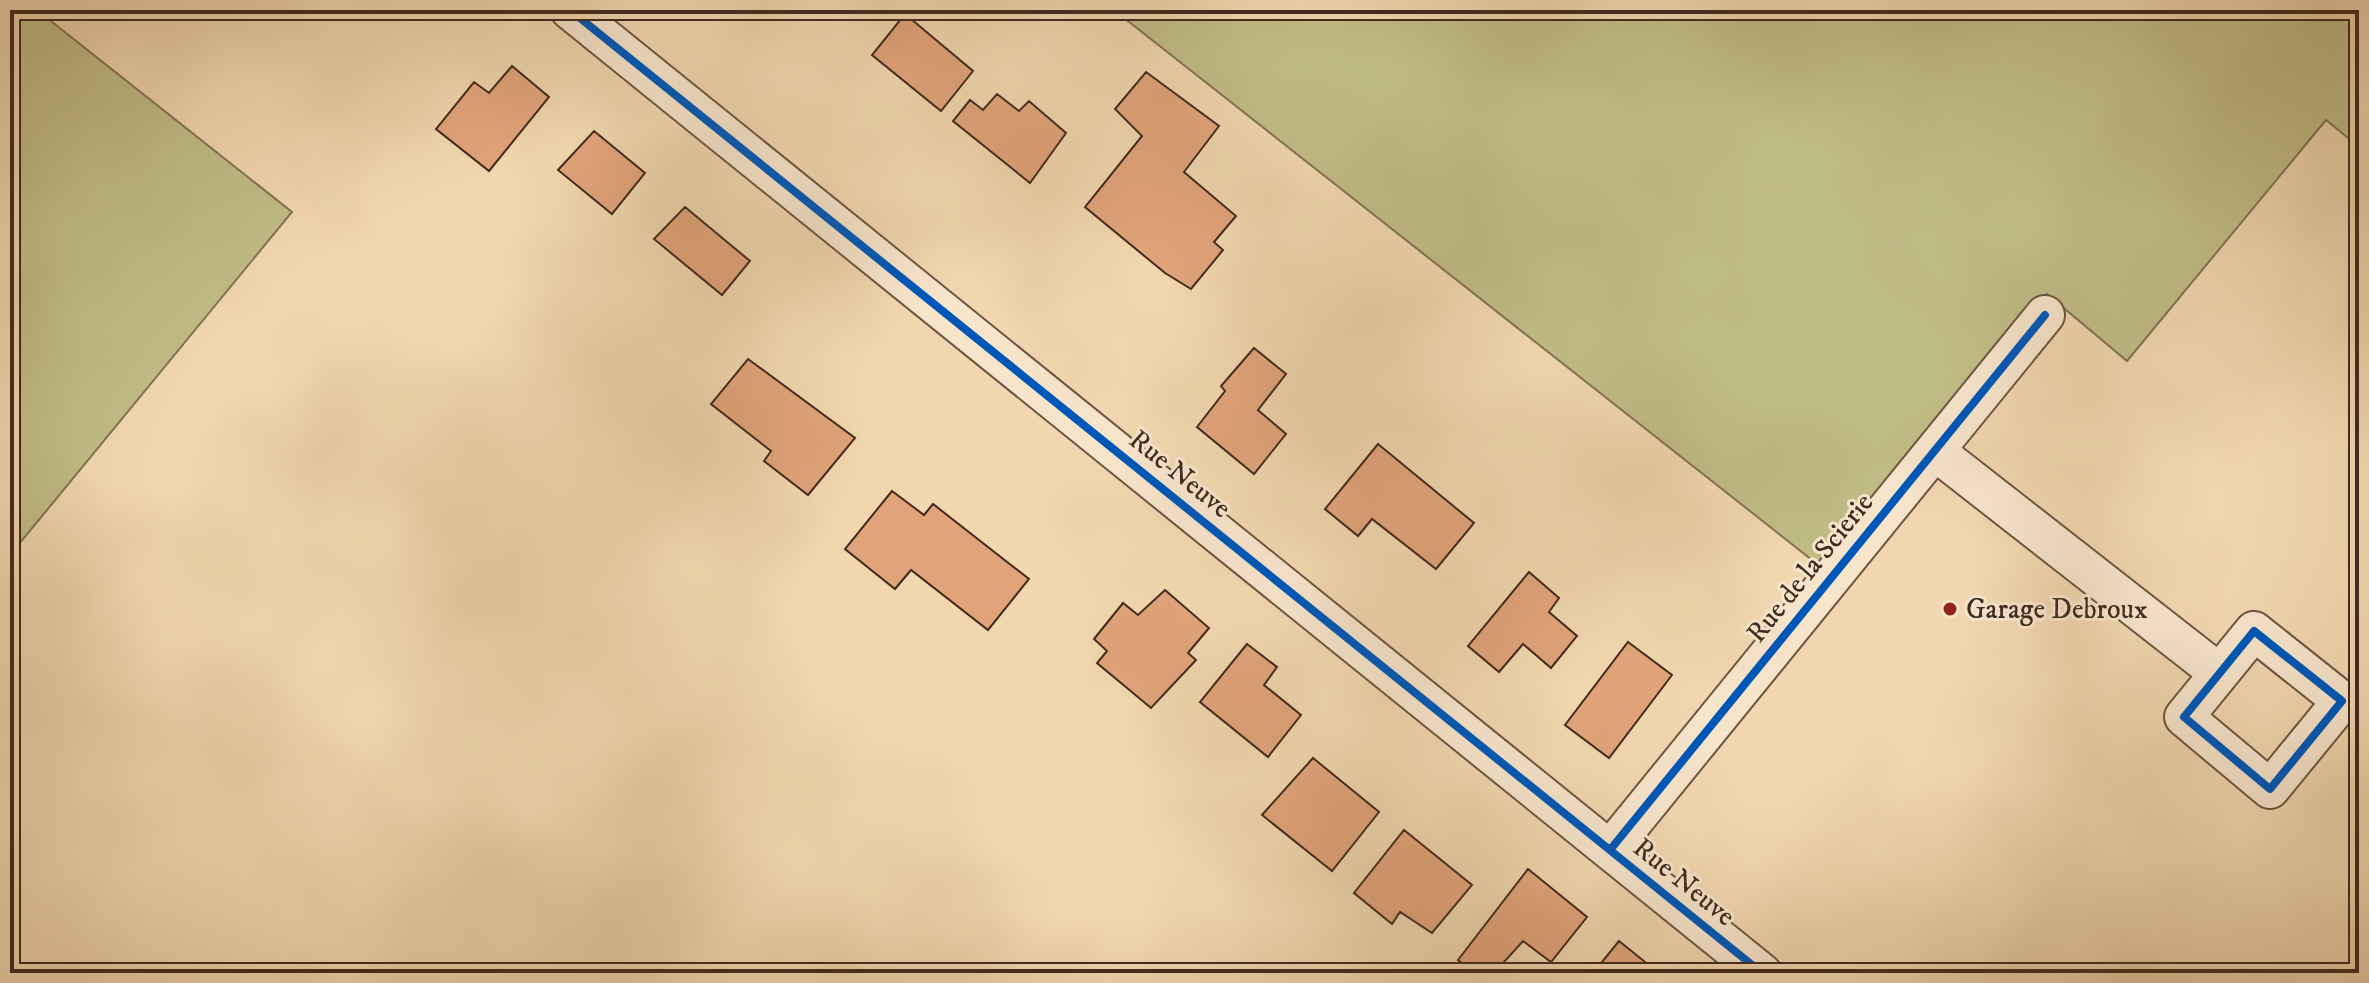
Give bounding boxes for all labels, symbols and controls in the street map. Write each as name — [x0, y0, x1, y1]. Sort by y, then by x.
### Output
street label: Rue Neuve — [1122, 422, 1238, 526]
street label: Rue de la Scierie — [1739, 486, 1881, 650]
place label: Garage Debroux — [1966, 592, 2148, 627]
marker: Garage Debroux — [1941, 600, 1959, 618]
street label: Rue Neuve — [1626, 830, 1742, 934]

